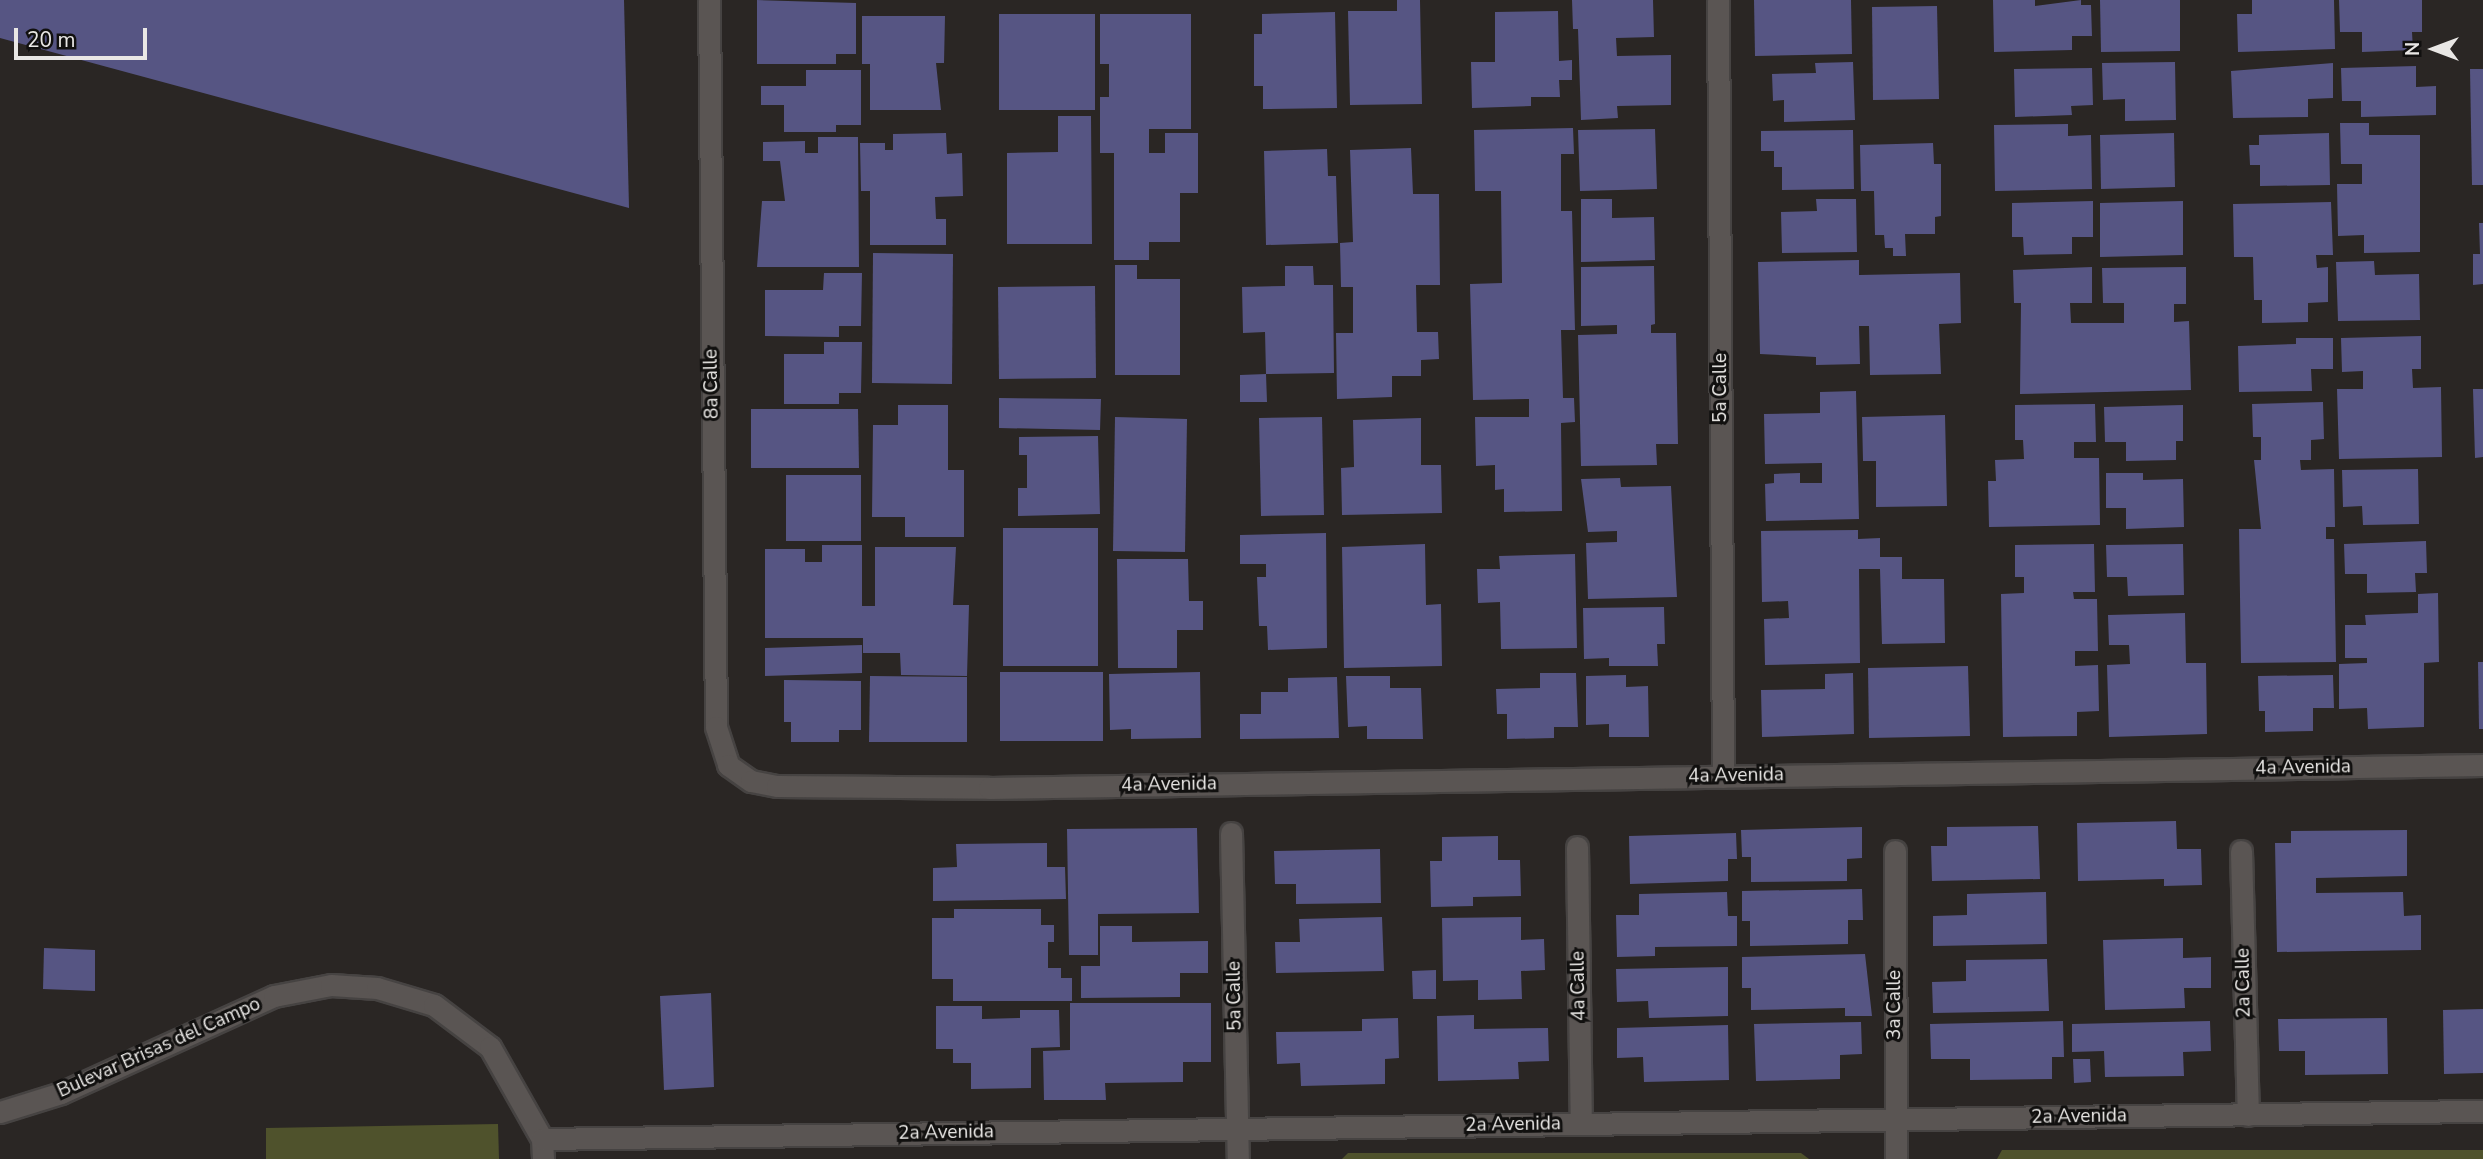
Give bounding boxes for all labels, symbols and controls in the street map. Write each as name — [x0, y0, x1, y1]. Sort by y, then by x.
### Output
scale bar — [18, 14, 150, 58]
north arrow — [2399, 14, 2469, 84]
text: 20 m — [27, 26, 76, 54]
text: N — [2400, 42, 2426, 56]
street label: 8a Calle — [700, 349, 724, 419]
street label: 5a Calle — [1710, 353, 1732, 423]
street label: 4a Avenida — [2255, 756, 2351, 780]
street label: 4a Avenida — [1688, 764, 1784, 788]
street label: 4a Avenida — [1121, 773, 1217, 797]
street label: 2a Calle — [2232, 948, 2256, 1018]
street label: 4a Calle — [1567, 951, 1591, 1021]
street label: 5a Calle — [1223, 961, 1247, 1031]
street label: 3a Calle — [1884, 970, 1906, 1040]
street label: Bulevar Brisas del Campo — [54, 993, 264, 1103]
street label: 2a Avenida — [2031, 1105, 2127, 1129]
street label: 2a Avenida — [1465, 1113, 1561, 1137]
street label: 2a Avenida — [898, 1121, 994, 1145]

